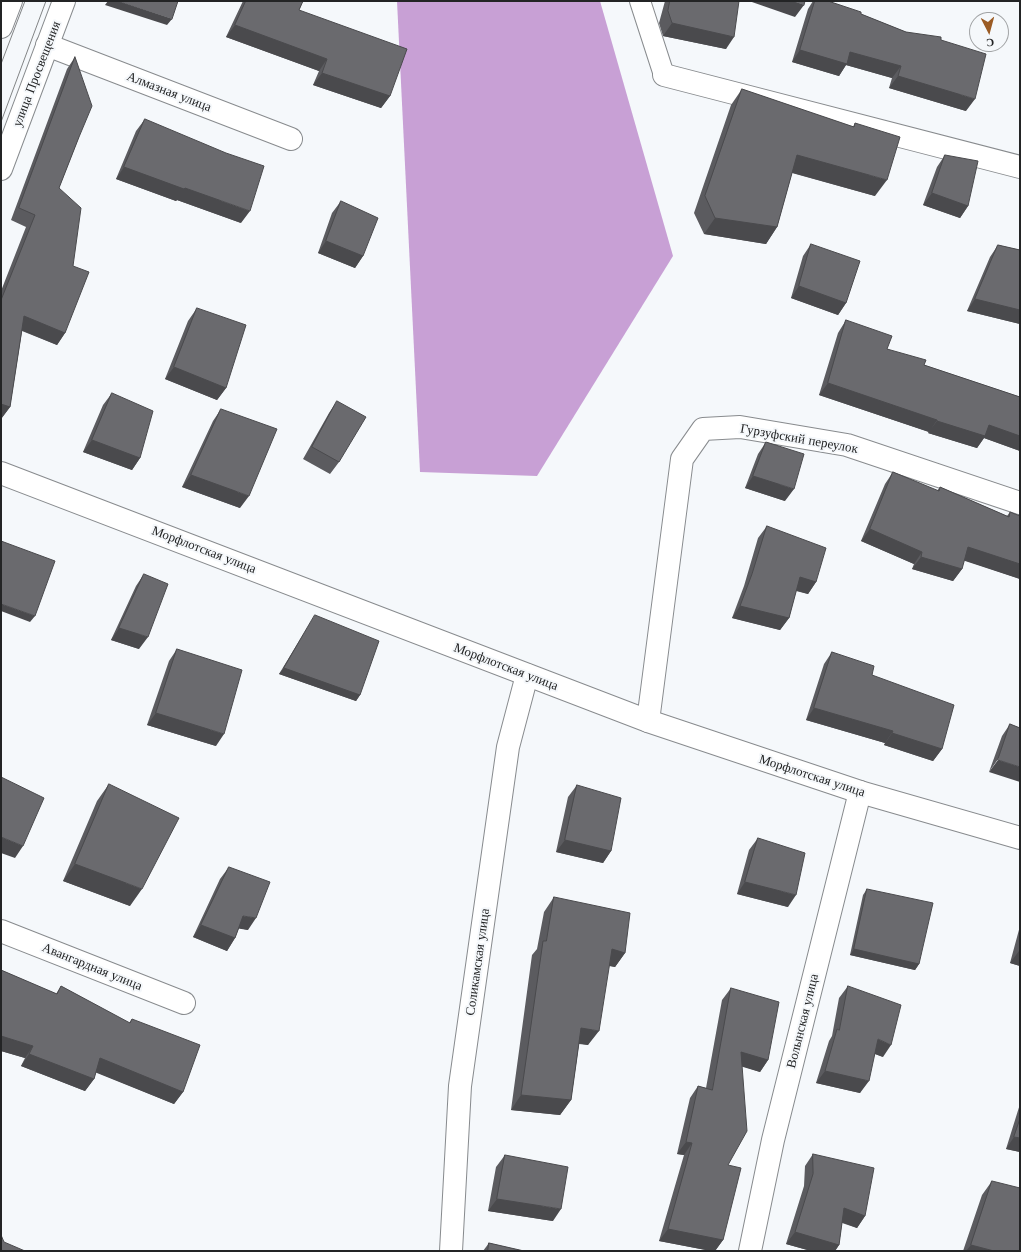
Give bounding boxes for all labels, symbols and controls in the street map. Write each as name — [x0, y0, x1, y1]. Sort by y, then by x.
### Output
north arrow — [969, 12, 1009, 52]
street label: улица Просвещения — [10, 19, 64, 129]
text: С — [985, 36, 995, 50]
street label: Алмазная улица — [124, 69, 214, 115]
street label: Гурзуфский переулок — [739, 421, 859, 457]
street label: Морфлотская улица — [150, 523, 258, 577]
street label: Морфлотская улица — [452, 640, 560, 694]
street label: Морфлотская улица — [757, 752, 867, 800]
street label: Соликамская улица — [463, 907, 493, 1017]
street label: Авангардная улица — [40, 940, 144, 994]
street label: Волынская улица — [784, 972, 822, 1070]

